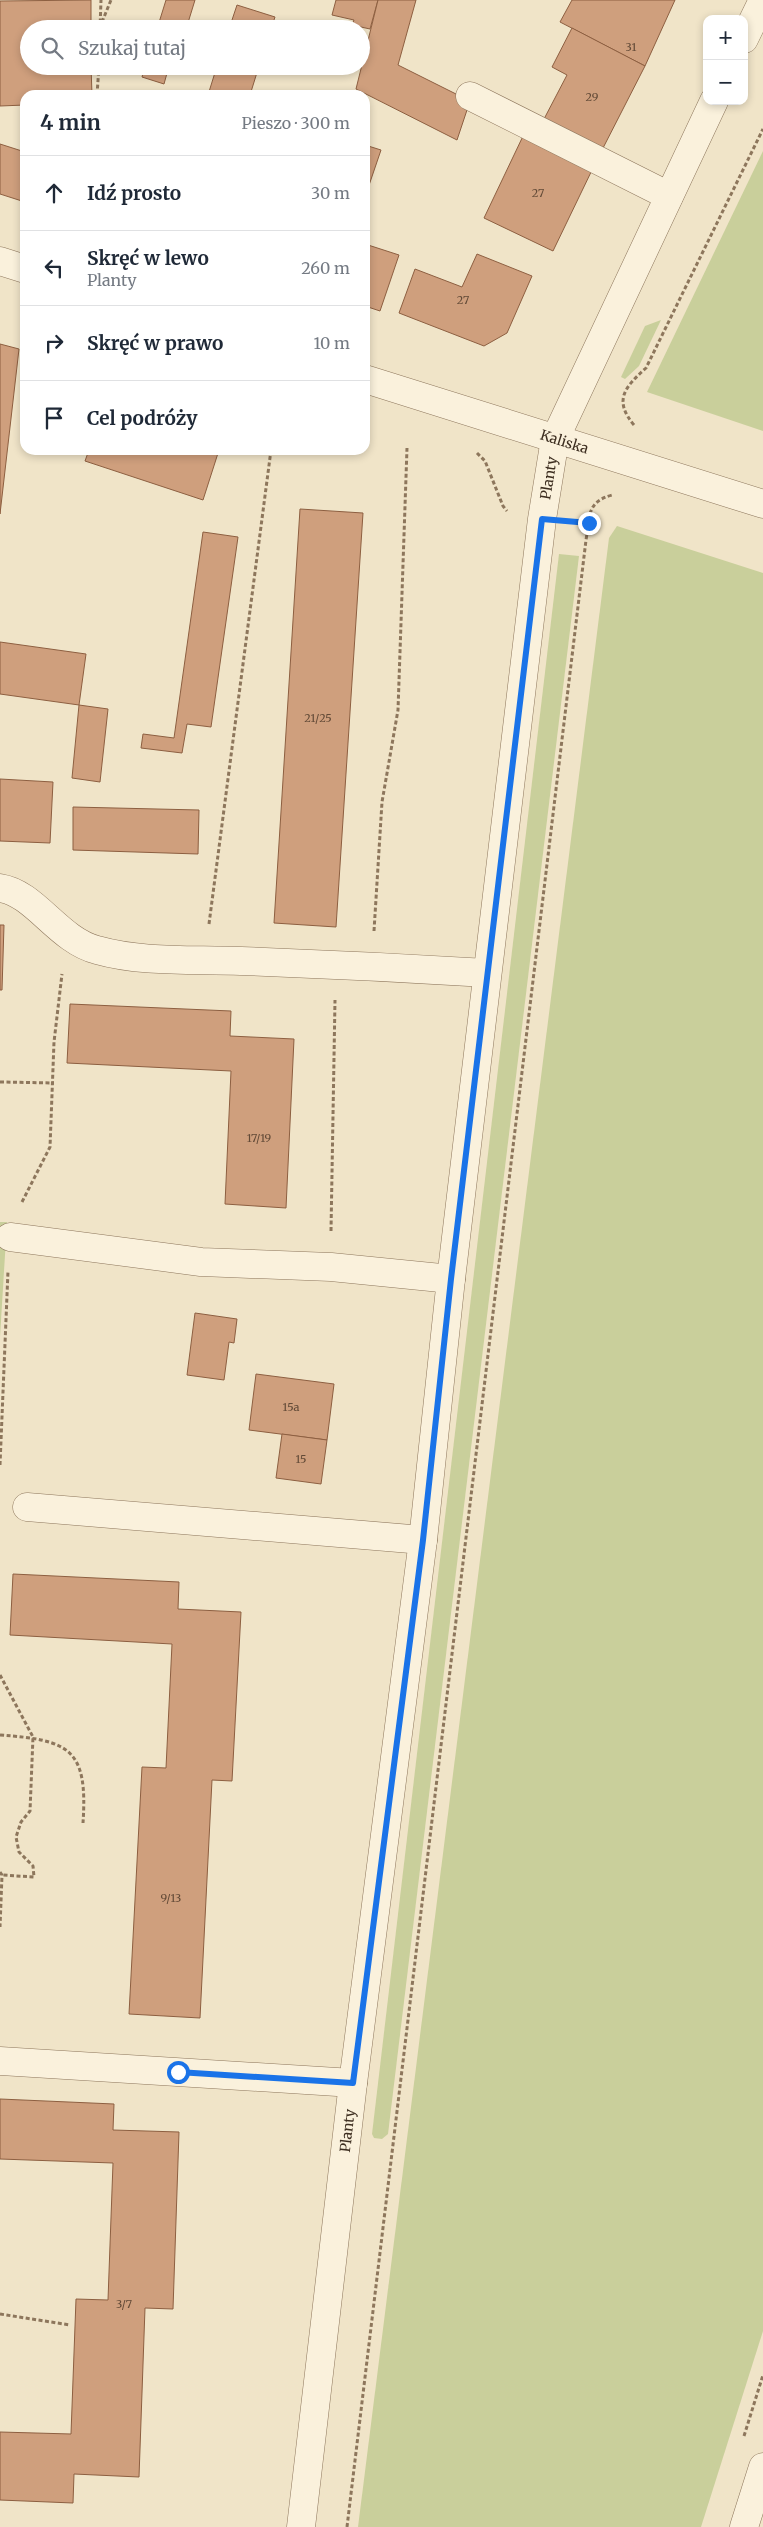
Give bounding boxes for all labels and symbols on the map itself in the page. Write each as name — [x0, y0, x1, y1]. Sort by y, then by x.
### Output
house number: 31 — [626, 40, 636, 54]
house number: 29 — [586, 90, 599, 104]
house number: 27 — [532, 186, 544, 200]
house number: 27 — [457, 293, 469, 307]
street label: Kaliska — [538, 426, 591, 458]
street label: Planty — [536, 454, 561, 501]
route end — [578, 512, 601, 535]
house number: 21/25 — [304, 711, 332, 725]
house number: 17/19 — [247, 1131, 272, 1145]
house number: 15a — [283, 1400, 300, 1414]
house number: 15 — [295, 1452, 307, 1466]
house number: 9/13 — [161, 1891, 181, 1905]
route start — [167, 2061, 190, 2084]
street label: Planty — [336, 2107, 359, 2153]
house number: 3/7 — [116, 2297, 132, 2311]

